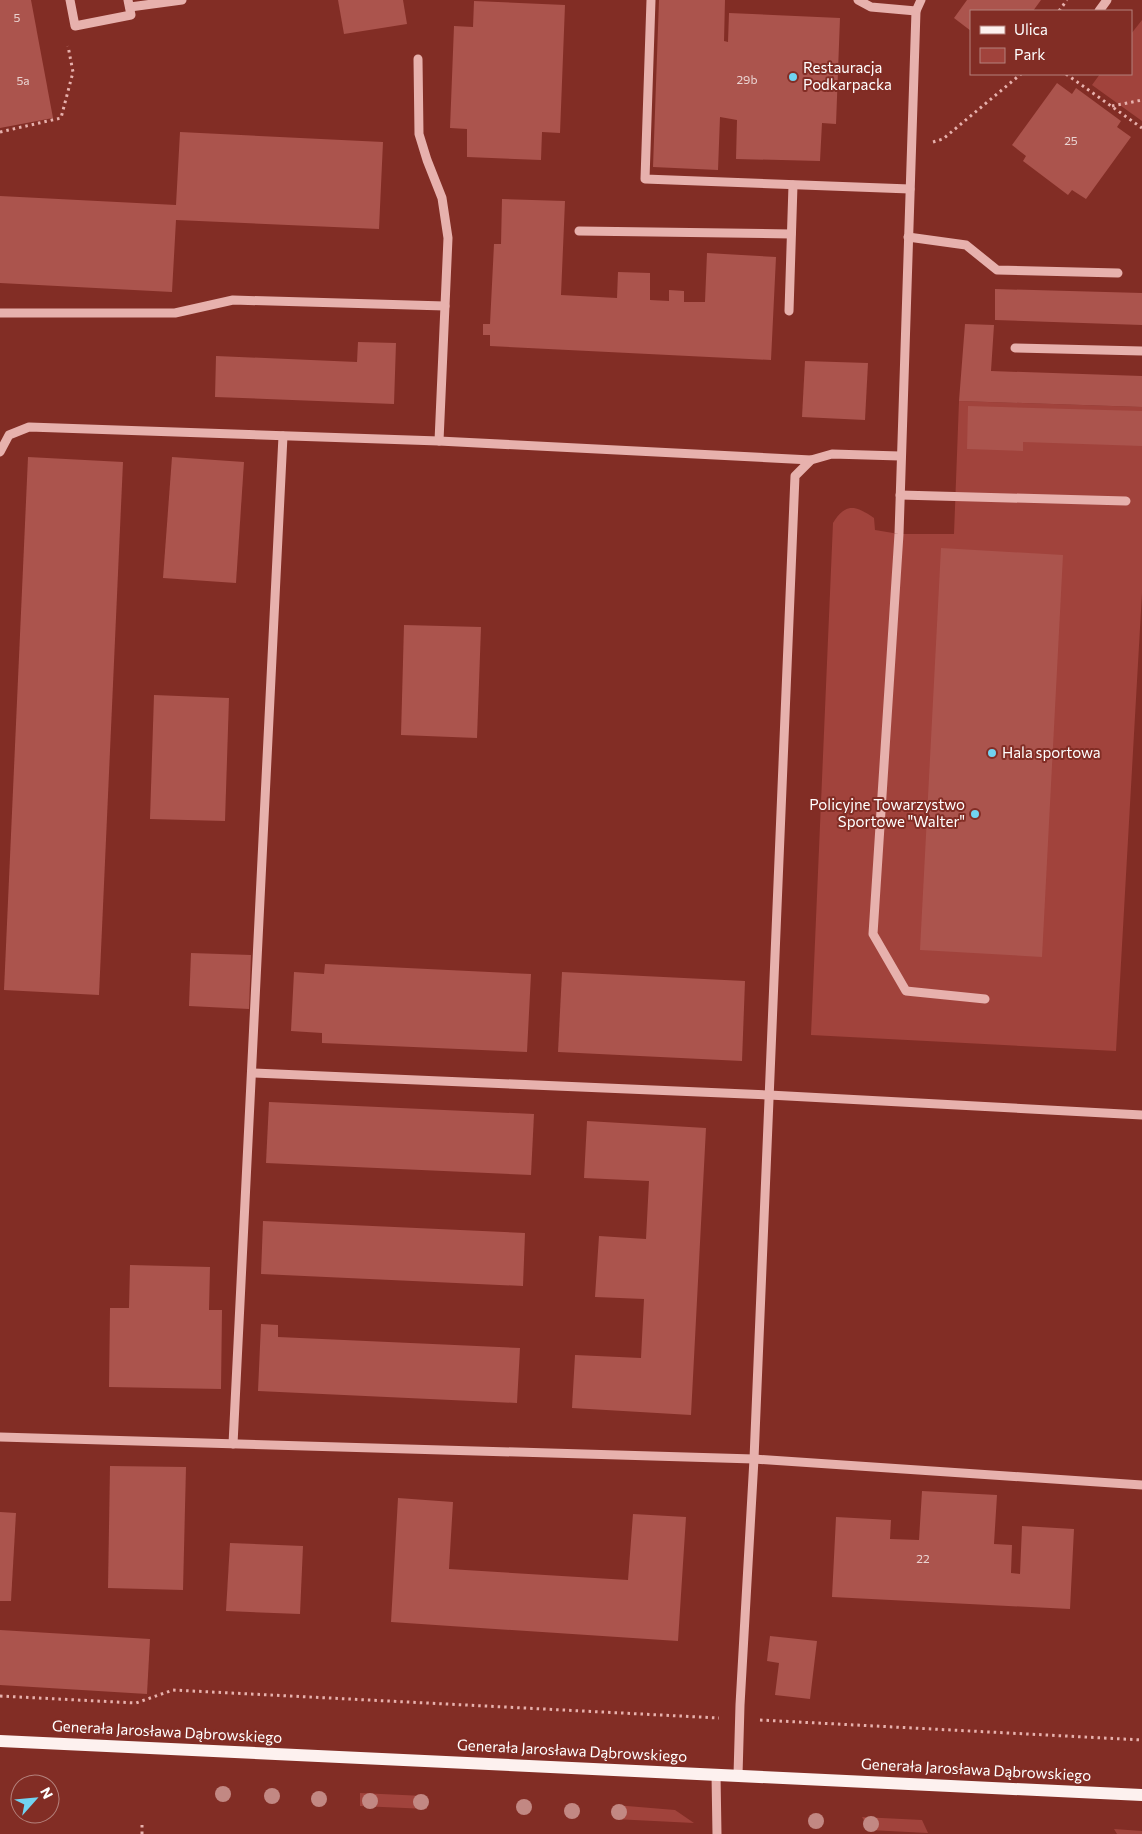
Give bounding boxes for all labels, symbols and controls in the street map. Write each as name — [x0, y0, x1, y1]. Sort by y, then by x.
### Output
house number: 5 — [14, 10, 21, 24]
legend — [970, 10, 1132, 75]
text: Ulica — [1014, 20, 1048, 38]
text: Park — [1014, 45, 1045, 63]
place label: Restauracja Podkarpacka — [803, 58, 892, 93]
marker: Restauracja Podkarpacka — [787, 71, 799, 83]
house number: 29b — [736, 72, 758, 86]
house number: 5a — [16, 73, 30, 87]
house number: 25 — [1064, 133, 1078, 147]
place label: Hala sportowa — [1002, 743, 1101, 761]
marker: Hala sportowa — [986, 747, 998, 759]
place label: Policyjne Towarzystwo Sportowe "Walter" — [809, 795, 965, 830]
marker: Policyjne Towarzystwo Sportowe "Walter" — [969, 808, 981, 820]
house number: 22 — [916, 1551, 930, 1565]
street label: Generała Jarosława Dąbrowskiego — [51, 1716, 283, 1746]
street label: Generała Jarosława Dąbrowskiego — [456, 1735, 688, 1765]
street label: Generała Jarosława Dąbrowskiego — [860, 1754, 1092, 1784]
north arrow — [10, 1774, 60, 1824]
text: N — [37, 1784, 57, 1801]

